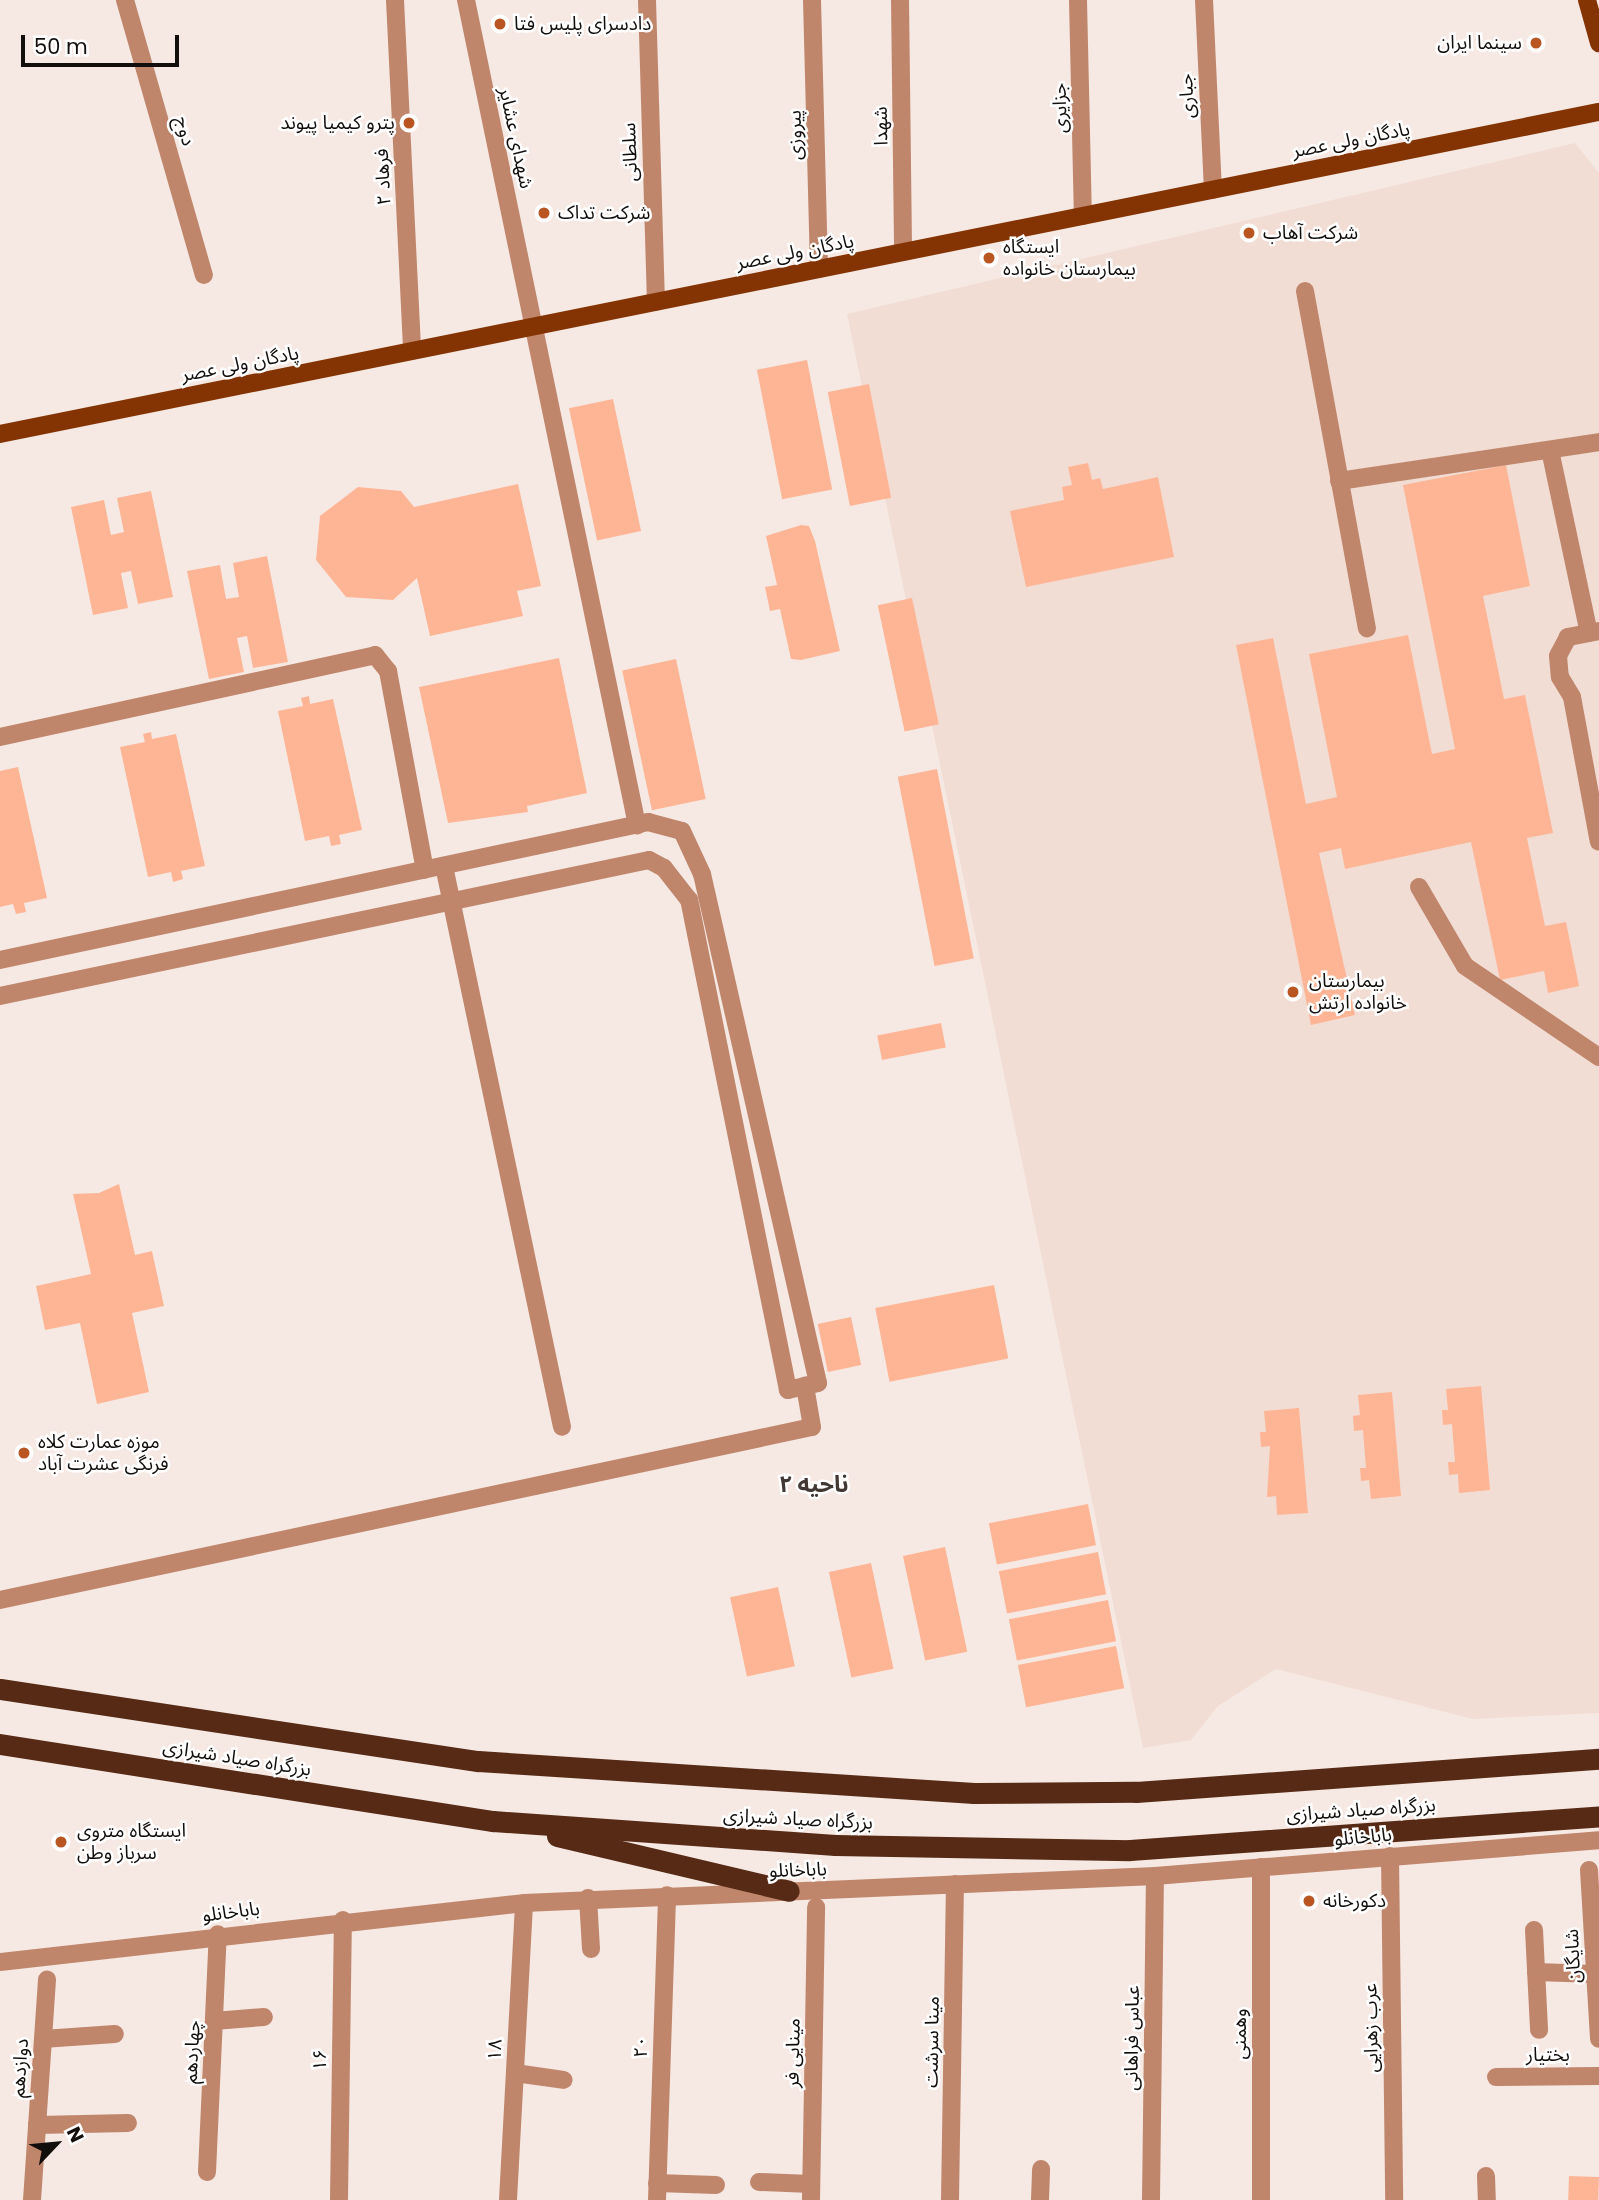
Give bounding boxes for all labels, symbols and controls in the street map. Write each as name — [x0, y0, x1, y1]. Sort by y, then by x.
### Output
place label: دادسرای پلیس فتا — [514, 13, 651, 35]
marker: دادسرای پلیس فتا — [492, 16, 508, 32]
scale bar — [24, 21, 182, 65]
text: 50 m — [34, 32, 88, 61]
place label: سینما ایران — [1437, 32, 1522, 54]
marker: سینما ایران — [1528, 35, 1544, 51]
street label: جباری — [1174, 73, 1200, 119]
street label: جزایری — [1048, 83, 1072, 133]
street label: شهدای عشایر — [494, 85, 538, 191]
street label: شهدا — [869, 106, 893, 146]
street label: پیروزی — [783, 110, 807, 160]
place label: پترو کیمیا پیوند — [281, 112, 395, 134]
street label: دوج — [170, 114, 200, 148]
marker: پترو کیمیا پیوند — [401, 115, 417, 131]
street label: پادگان ولی عصر — [1290, 117, 1412, 163]
street label: سلطانی — [618, 122, 642, 182]
street label: فرهاد ۲ — [370, 148, 396, 206]
place label: شرکت تداک — [558, 202, 650, 224]
marker: شرکت تداک — [536, 205, 552, 221]
place label: شرکت آهاب — [1263, 222, 1358, 244]
marker: شرکت آهاب — [1241, 225, 1257, 241]
street label: پادگان ولی عصر — [734, 229, 856, 275]
place label: ایستگاه بیمارستان خانواده — [1003, 236, 1136, 280]
marker: ایستگاه بیمارستان خانواده — [981, 250, 997, 266]
street label: پادگان ولی عصر — [179, 341, 301, 387]
place label: بیمارستان خانواده ارتش — [1309, 970, 1407, 1014]
marker: بیمارستان خانواده ارتش — [1283, 982, 1303, 1002]
place label: موزه عمارت کلاه فرنگی عشرت آباد — [38, 1431, 169, 1475]
marker: موزه عمارت کلاه فرنگی عشرت آباد — [16, 1445, 32, 1461]
district label: ناحیه ۲ — [779, 1470, 849, 1498]
street label: بزرگراه صیاد شیرازی — [161, 1735, 313, 1781]
street label: بزرگراه صیاد شیرازی — [1285, 1793, 1437, 1827]
street label: بزرگراه صیاد شیرازی — [723, 1804, 873, 1834]
place label: ایستگاه متروی سرباز وطن — [77, 1820, 186, 1864]
street label: باباخانلو — [1333, 1823, 1393, 1851]
marker: ایستگاه متروی سرباز وطن — [51, 1832, 71, 1852]
street label: باباخانلو — [769, 1858, 827, 1882]
place label: دکورخانه — [1323, 1890, 1386, 1912]
marker: دکورخانه — [1301, 1893, 1317, 1909]
street label: باباخانلو — [201, 1897, 261, 1927]
street label: شایگان — [1560, 1928, 1586, 1984]
street label: عرب زهرایی — [1359, 1983, 1383, 2073]
street label: عباس فراهانی — [1120, 1985, 1144, 2091]
street label: مینا سرشت — [920, 1996, 944, 2088]
street label: وهمنی — [1229, 2009, 1251, 2059]
street label: مینایی فر — [781, 2018, 805, 2088]
street label: چهاردهم — [179, 2020, 205, 2084]
street label: ۲۰ — [629, 2036, 653, 2058]
street label: دوازدهم — [7, 2038, 33, 2098]
street label: ۱۸ — [483, 2039, 507, 2061]
street label: بختیار — [1526, 2044, 1570, 2066]
street label: ۱۶ — [308, 2049, 332, 2071]
north arrow — [21, 2109, 91, 2179]
text: N — [60, 2122, 91, 2147]

